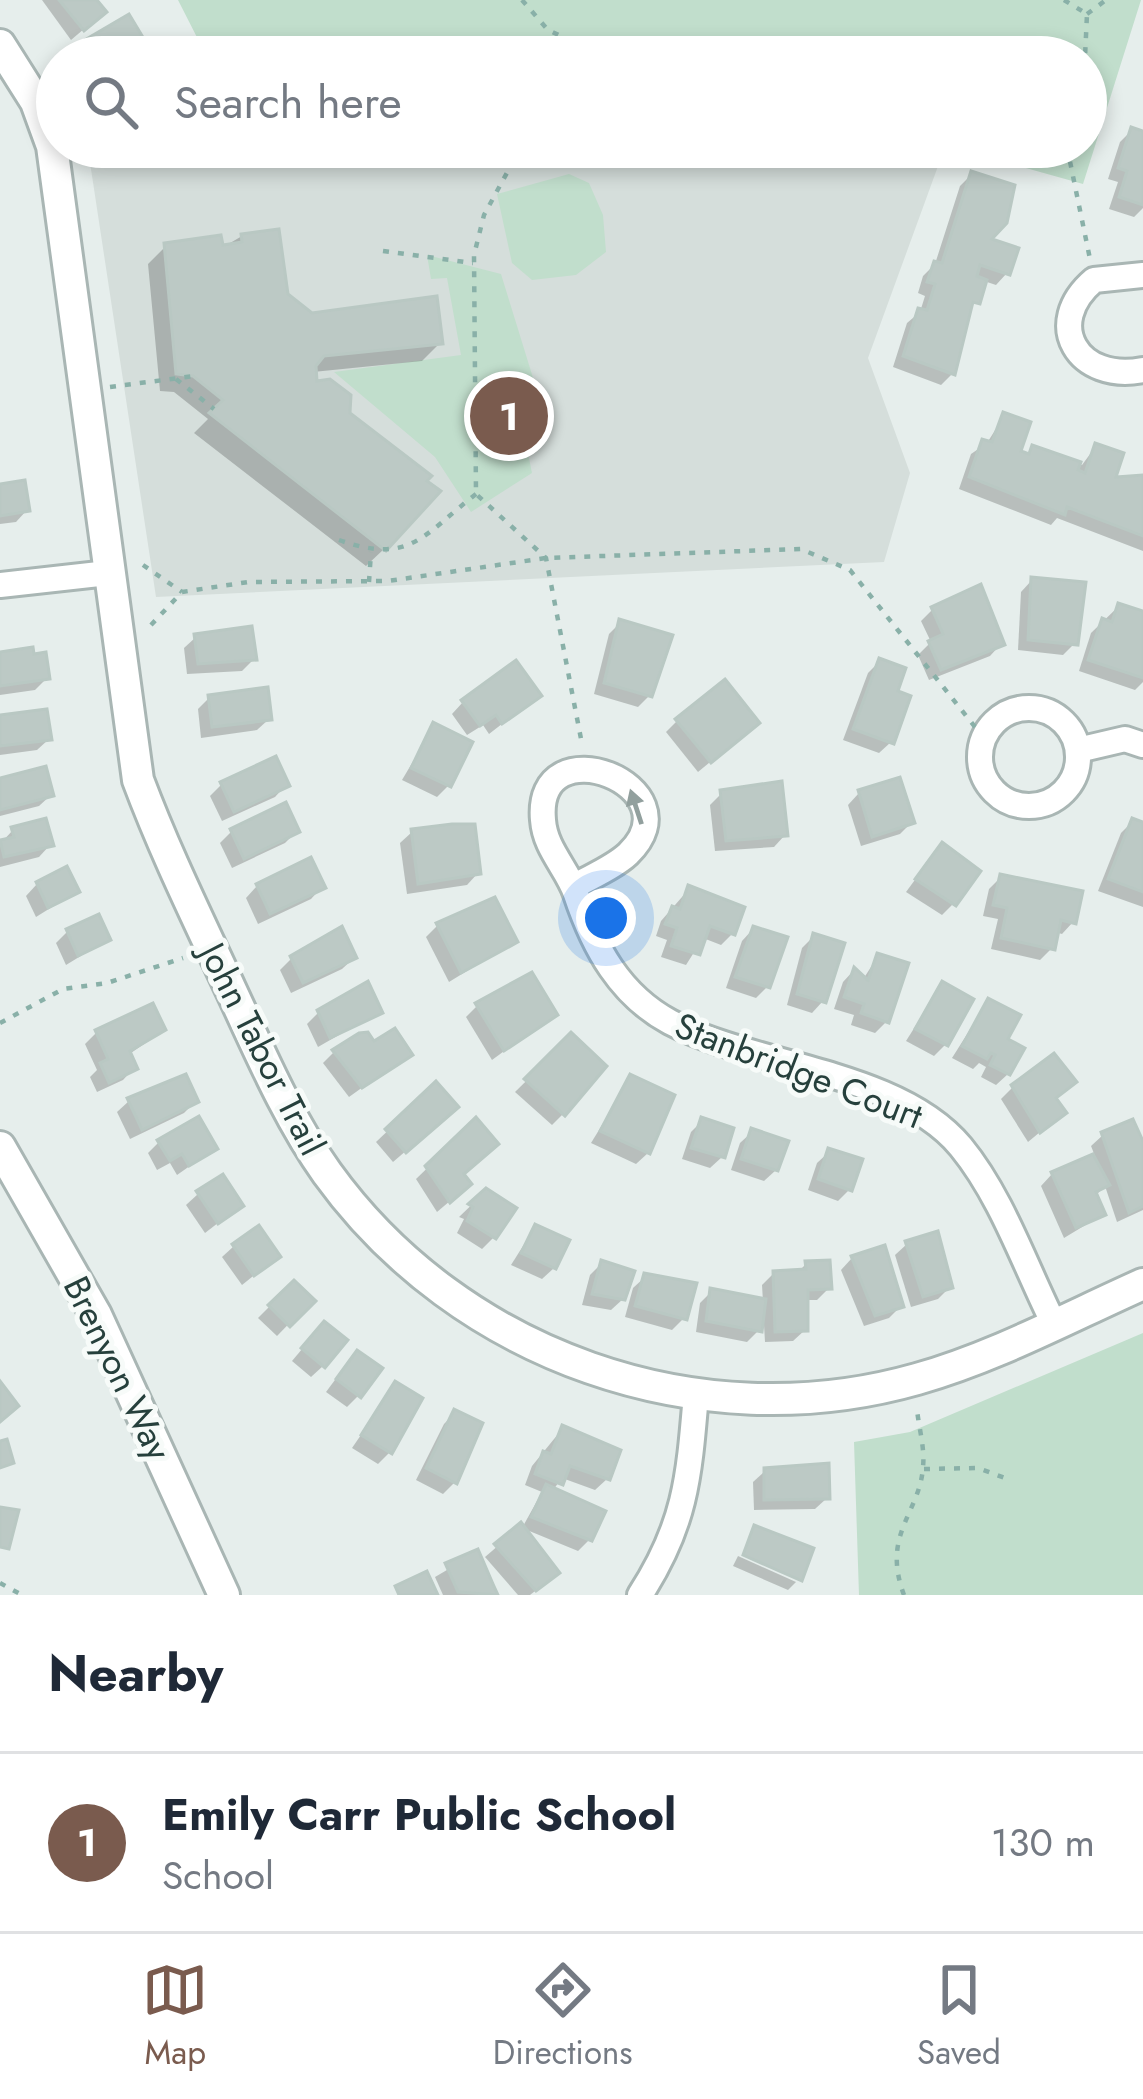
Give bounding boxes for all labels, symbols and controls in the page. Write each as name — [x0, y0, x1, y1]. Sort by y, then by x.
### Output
search box — [36, 36, 1107, 168]
icon: search — [78, 69, 144, 135]
text: Search here — [174, 70, 402, 135]
pin: 1 — [470, 371, 548, 461]
one-way arrow — [626, 788, 644, 824]
your location — [576, 888, 636, 948]
street label: John Tabor Trail — [185, 930, 339, 1164]
street label: Stanbridge Court — [668, 999, 931, 1141]
street label: Brenyon Way — [51, 1267, 185, 1469]
text: Nearby — [48, 1636, 223, 1710]
text: Emily Carr Public School — [162, 1782, 676, 1847]
text: 1 — [77, 1814, 97, 1871]
text: 130 m — [991, 1814, 1095, 1871]
text: School — [162, 1847, 274, 1904]
tab: Map — [142, 1957, 208, 2076]
tab: Directions — [493, 1957, 633, 2076]
tab: Saved — [917, 1957, 1001, 2076]

